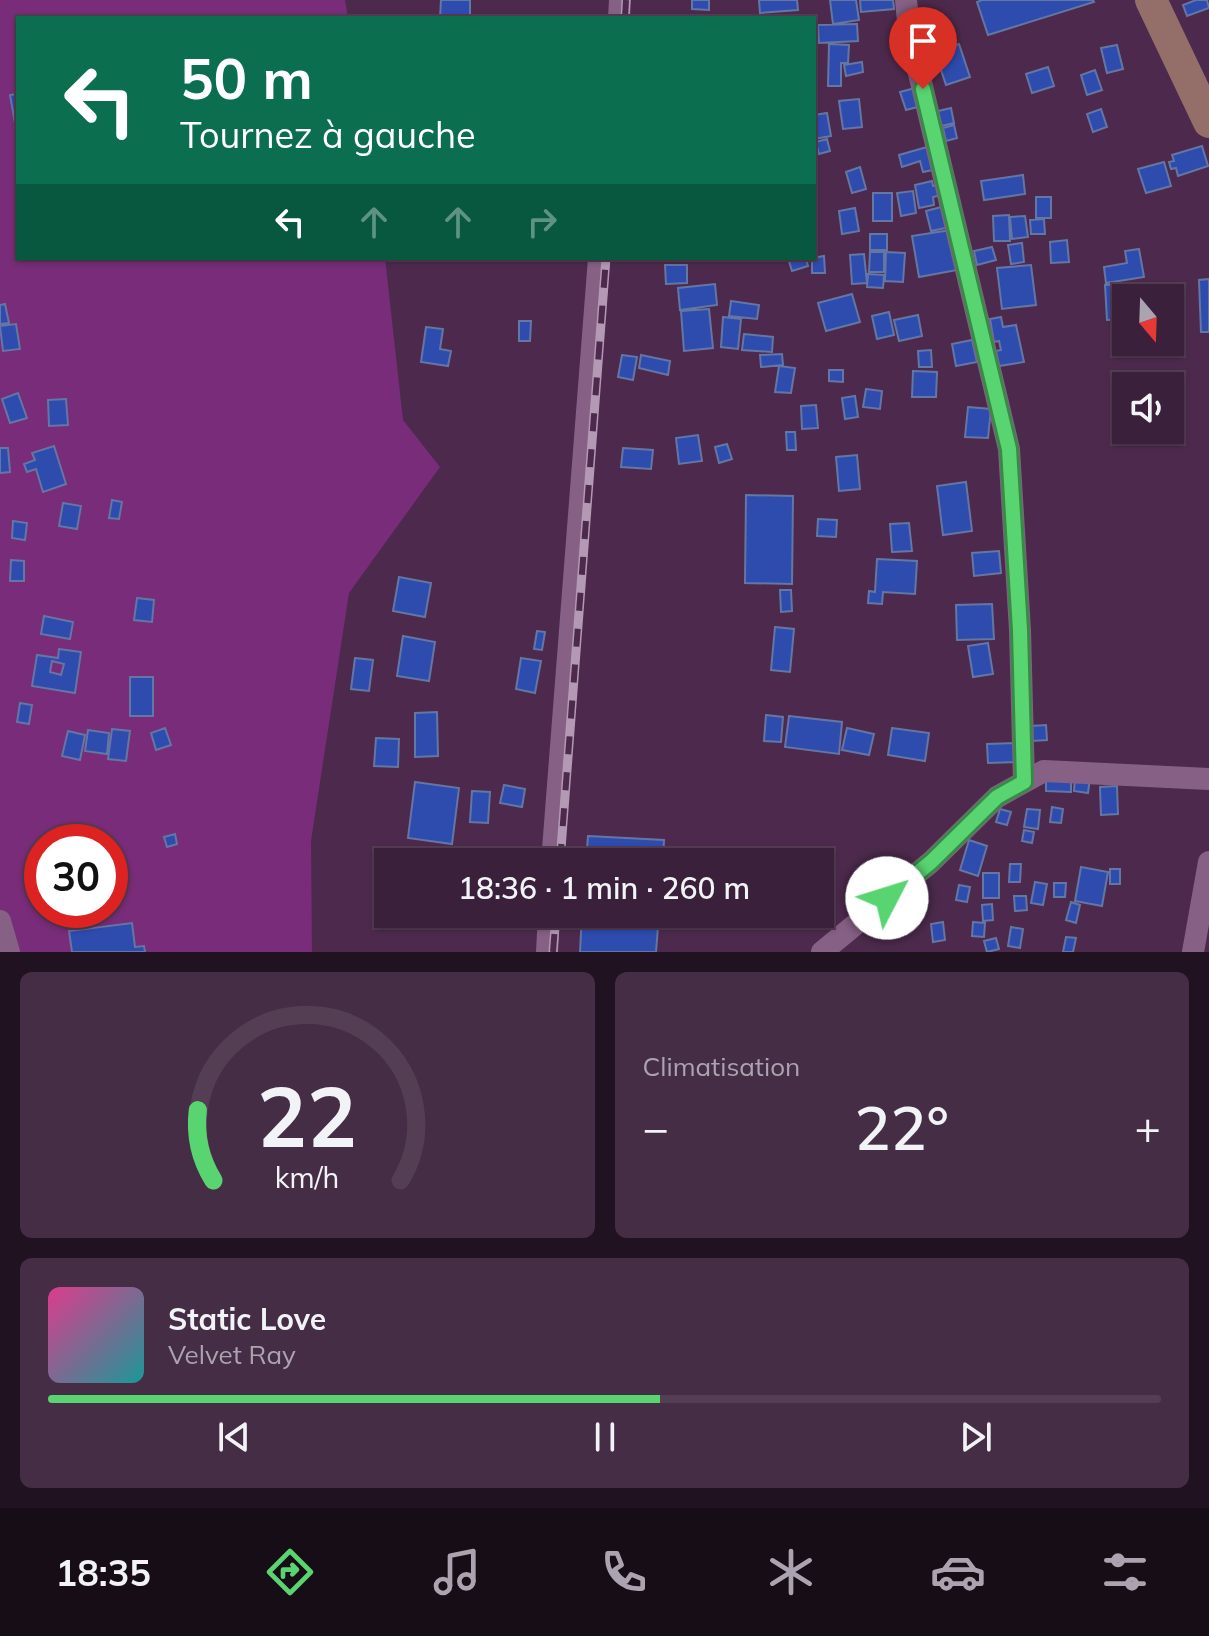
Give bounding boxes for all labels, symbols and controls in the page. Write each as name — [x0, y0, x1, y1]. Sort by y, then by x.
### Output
pin — [889, 7, 957, 89]
icon: arrive — [901, 19, 945, 63]
text: 50 m — [180, 43, 313, 113]
icon: left — [48, 48, 152, 152]
text: Tournez à gauche — [180, 112, 476, 157]
icon: left — [268, 200, 312, 244]
icon: ahead — [352, 200, 396, 244]
icon: ahead — [436, 200, 480, 244]
icon: right — [520, 200, 564, 244]
north arrow — [1112, 284, 1184, 356]
map controls — [1112, 284, 1184, 444]
button: sound — [1112, 372, 1184, 444]
speed limit sign: 30 — [24, 824, 128, 928]
position arrow — [845, 856, 929, 940]
text: 18:36 · 1 min · 260 m — [458, 869, 750, 907]
text: Climatisation — [643, 1050, 800, 1083]
text: 22 — [257, 1063, 357, 1168]
text: 22° — [855, 1090, 949, 1165]
text: − — [643, 1100, 669, 1155]
text: + — [1135, 1100, 1161, 1155]
text: km/h — [275, 1159, 340, 1195]
text: Static Love — [168, 1300, 326, 1338]
text: Velvet Ray — [168, 1338, 296, 1371]
icon: previous — [212, 1415, 256, 1459]
icon: pause — [583, 1415, 627, 1459]
icon: next — [954, 1415, 998, 1459]
icon: directions — [262, 1544, 318, 1600]
icon: music — [429, 1544, 485, 1600]
icon: phone — [596, 1544, 652, 1600]
icon: climate — [763, 1544, 819, 1600]
icon: car — [930, 1544, 986, 1600]
icon: filters — [1097, 1544, 1153, 1600]
text: 18:35 — [56, 1550, 151, 1595]

